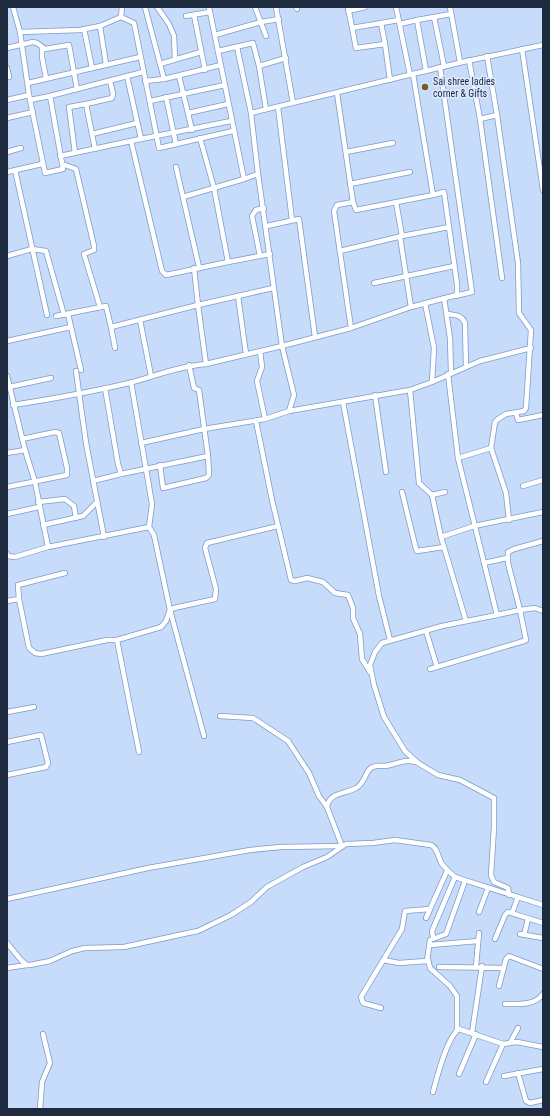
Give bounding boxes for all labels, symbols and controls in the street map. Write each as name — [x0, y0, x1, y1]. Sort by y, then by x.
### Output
place label: Sai shree ladies corner & Gifts — [433, 76, 496, 99]
marker: Sai shree ladies corner & Gifts — [420, 82, 430, 92]

